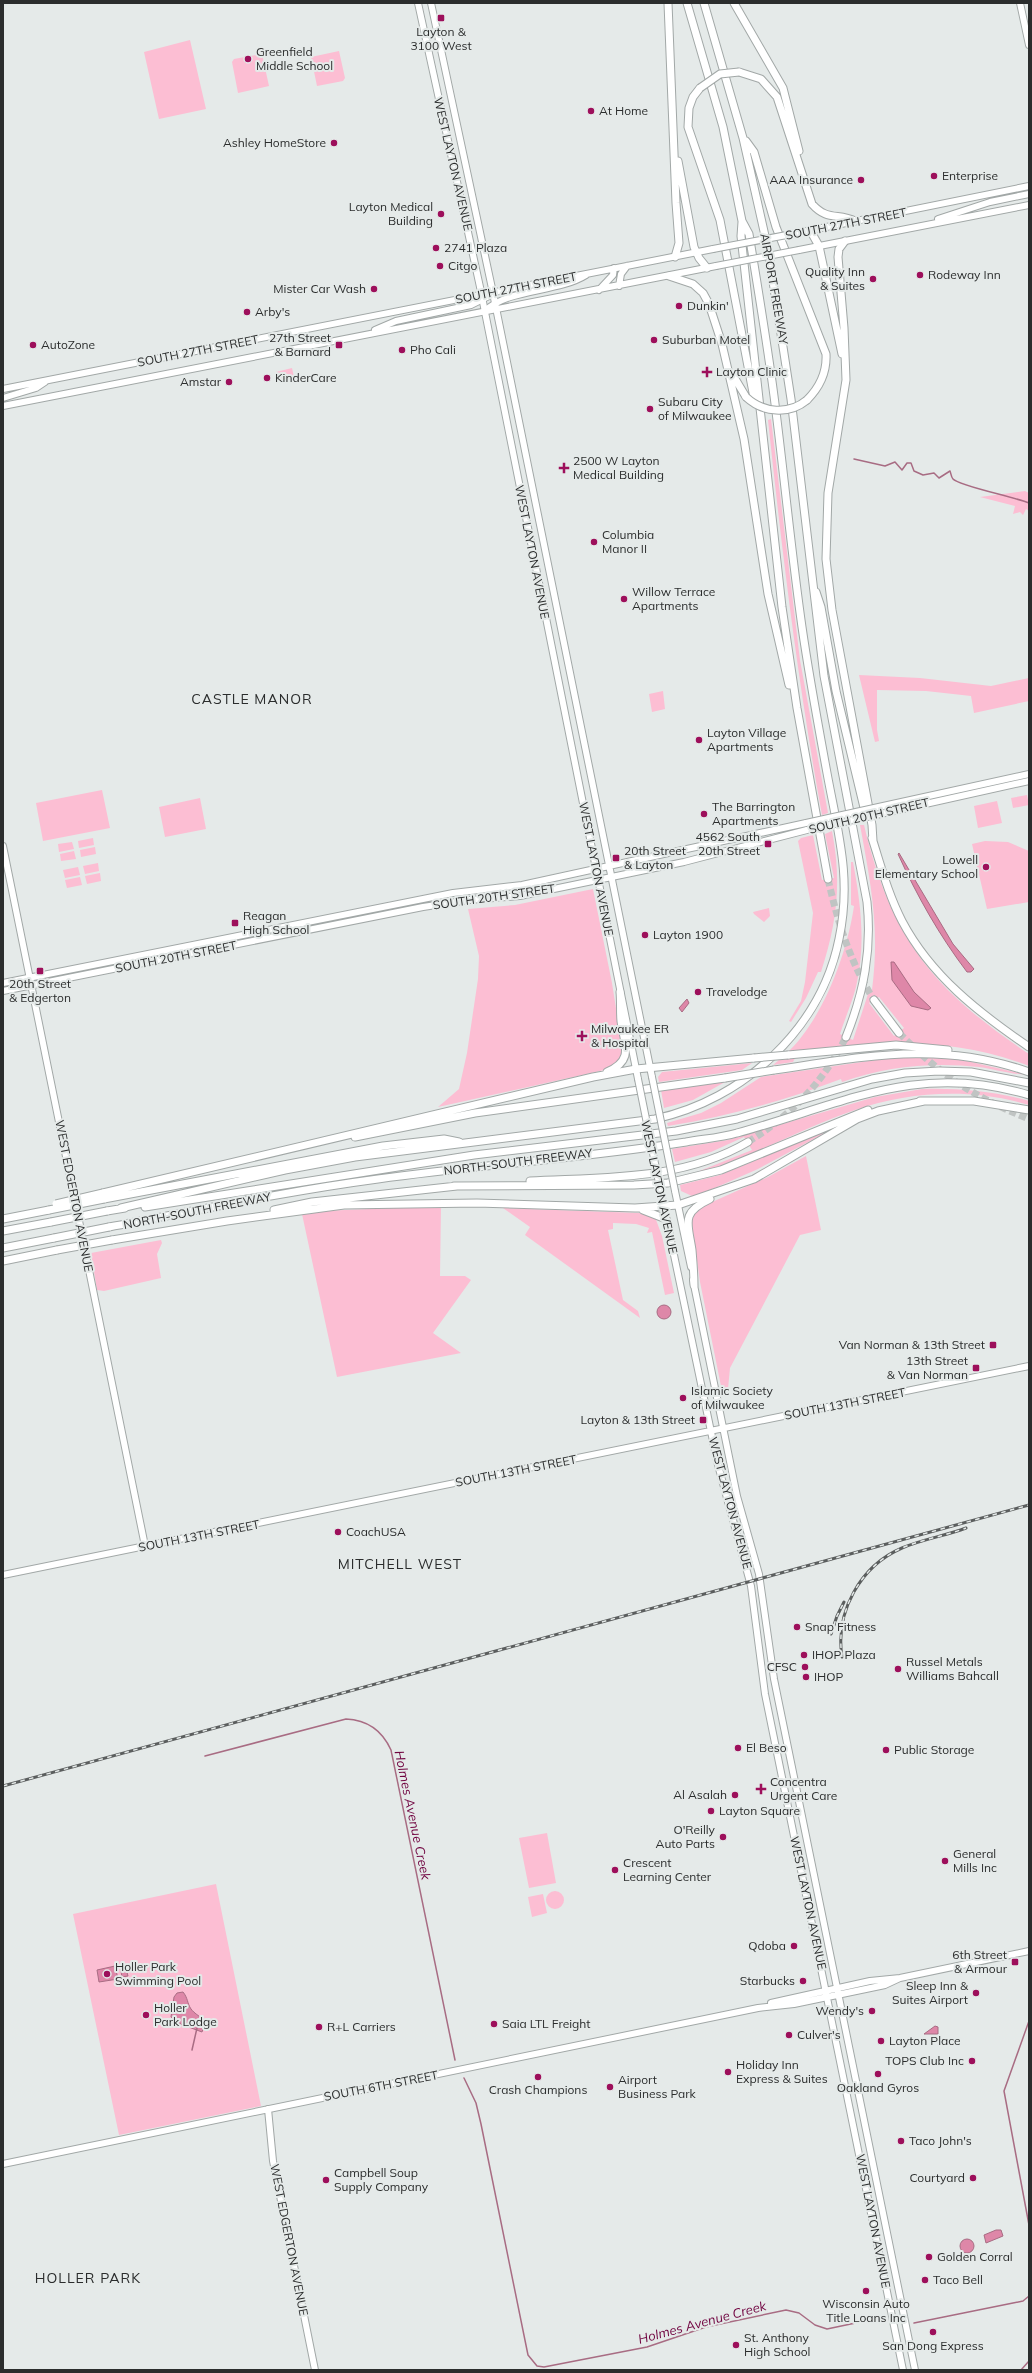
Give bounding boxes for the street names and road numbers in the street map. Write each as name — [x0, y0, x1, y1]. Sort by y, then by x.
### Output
street label: WEST LAYTON AVENUE — [431, 96, 476, 232]
street label: SOUTH 27TH STREET — [784, 204, 908, 243]
street label: AIRPORT FREEWAY — [757, 232, 792, 346]
street label: SOUTH 27TH STREET — [454, 268, 578, 307]
street label: SOUTH 27TH STREET — [136, 331, 260, 370]
street label: WEST LAYTON AVENUE — [512, 484, 553, 620]
street label: SOUTH 20TH STREET — [807, 794, 931, 837]
street label: WEST LAYTON AVENUE — [576, 801, 617, 937]
street label: SOUTH 20TH STREET — [432, 880, 557, 912]
street label: SOUTH 20TH STREET — [114, 937, 238, 976]
street label: WEST EDGERTON AVENUE — [52, 1119, 97, 1273]
street label: WEST LAYTON AVENUE — [638, 1119, 681, 1255]
street label: NORTH-SOUTH FREEWAY — [443, 1145, 594, 1178]
street label: NORTH-SOUTH FREEWAY — [122, 1189, 273, 1232]
street label: SOUTH 13TH STREET — [783, 1384, 907, 1423]
street label: WEST LAYTON AVENUE — [706, 1435, 755, 1571]
street label: SOUTH 13TH STREET — [454, 1451, 578, 1490]
street label: SOUTH 13TH STREET — [137, 1516, 261, 1555]
street label: WEST LAYTON AVENUE — [787, 1835, 830, 1971]
street label: SOUTH 6TH STREET — [323, 2067, 440, 2104]
street label: WEST LAYTON AVENUE — [853, 2153, 894, 2289]
street label: WEST EDGERTON AVENUE — [267, 2163, 312, 2317]

